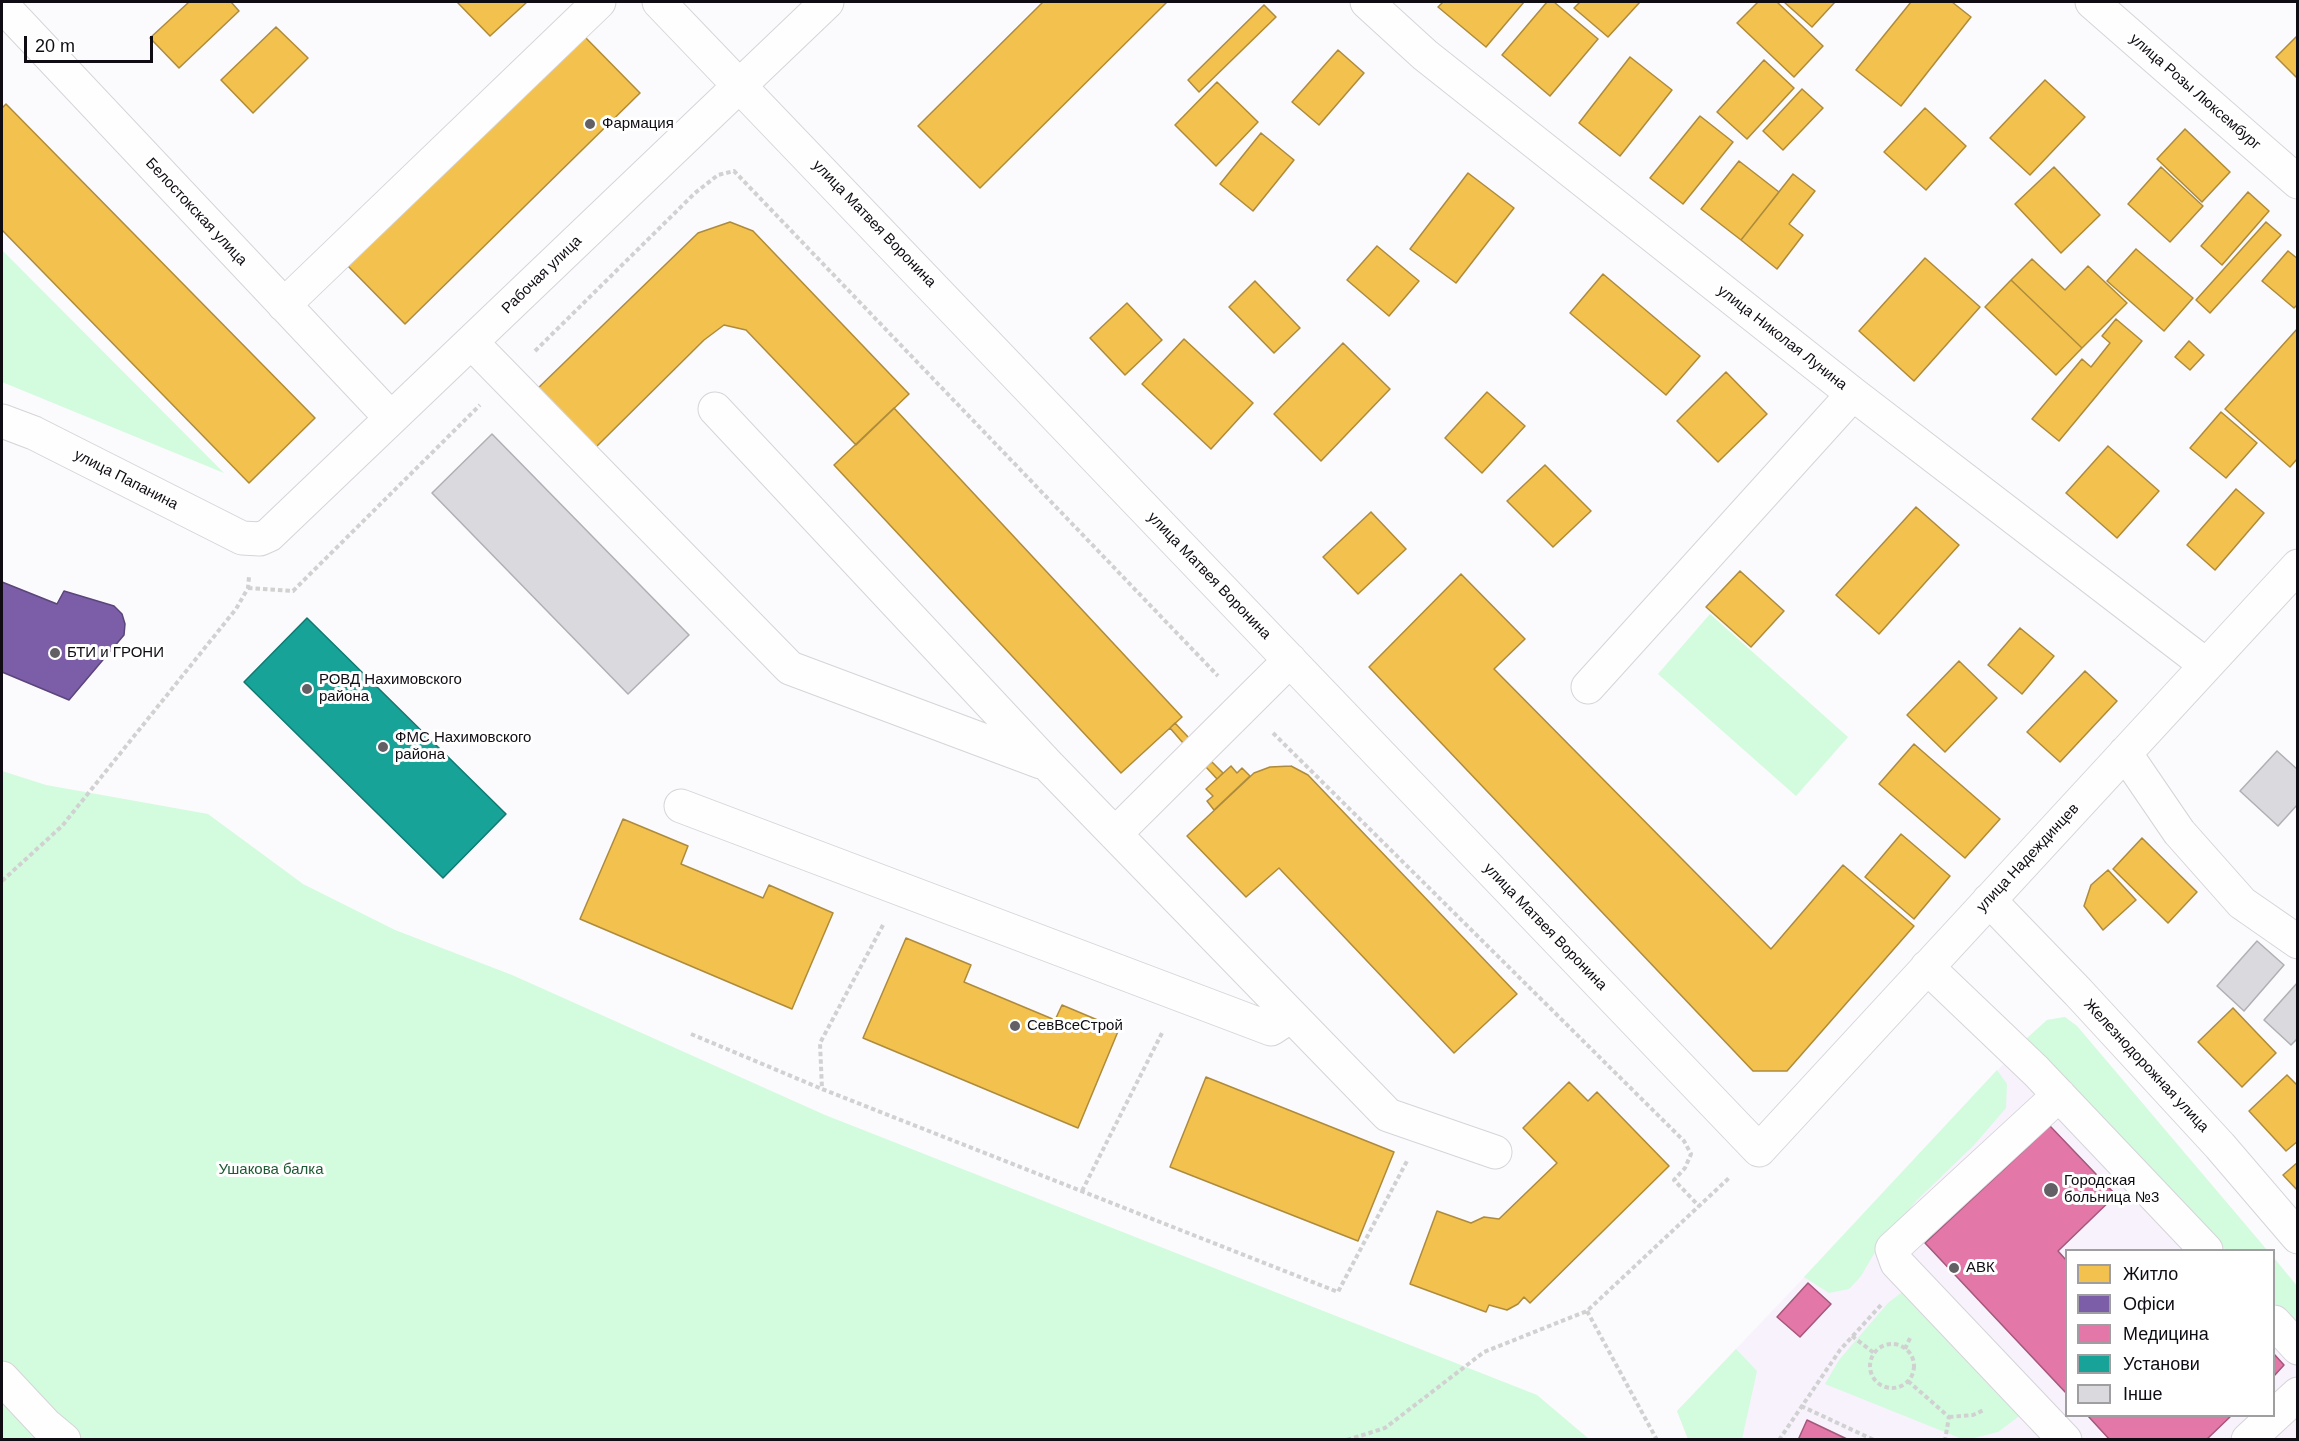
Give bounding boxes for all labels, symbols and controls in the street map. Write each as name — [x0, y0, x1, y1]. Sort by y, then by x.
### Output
scale bar — [27, 24, 156, 62]
street label: улица Розы Люксембург — [2126, 30, 2264, 154]
text: 20 m — [35, 36, 75, 56]
place label: Фармация — [602, 115, 674, 133]
marker: Фармация — [583, 117, 597, 131]
street label: Белостокская улица — [142, 154, 250, 270]
street label: улица Матвея Воронина — [809, 157, 939, 291]
street label: Рабочая улица — [498, 232, 586, 318]
street label: улица Николая Лунина — [1714, 282, 1850, 394]
street label: улица Папанина — [71, 446, 181, 514]
street label: улица Матвея Воронина — [1144, 509, 1274, 643]
place label: БТИ и ГРОНИ — [67, 644, 164, 662]
marker: БТИ и ГРОНИ — [48, 646, 62, 660]
place label: РОВД Нахимовского района — [319, 671, 462, 706]
marker: РОВД Нахимовского района — [300, 682, 314, 696]
place label: ФМС Нахимовского района — [395, 729, 531, 764]
marker: ФМС Нахимовского района — [376, 740, 390, 754]
street label: улица Надеждинцев — [1973, 800, 2083, 916]
street label: улица Матвея Воронина — [1480, 860, 1610, 994]
street label: Железнодорожная улица — [2080, 996, 2212, 1136]
place label: СевВсеСтрой — [1027, 1017, 1123, 1035]
marker: СевВсеСтрой — [1008, 1019, 1022, 1033]
park label: Ушакова балка — [218, 1161, 324, 1179]
place label: Городская больница №3 — [2064, 1172, 2159, 1207]
marker: Городская больница №3 — [2042, 1181, 2060, 1199]
legend — [2065, 1249, 2275, 1417]
place label: АВК — [1966, 1259, 1995, 1277]
marker: АВК — [1947, 1261, 1961, 1275]
text: Житло — [2123, 1264, 2178, 1284]
text: Офіси — [2123, 1294, 2175, 1314]
text: Медицина — [2123, 1324, 2209, 1344]
text: Установи — [2123, 1354, 2200, 1374]
text: Інше — [2123, 1384, 2162, 1404]

